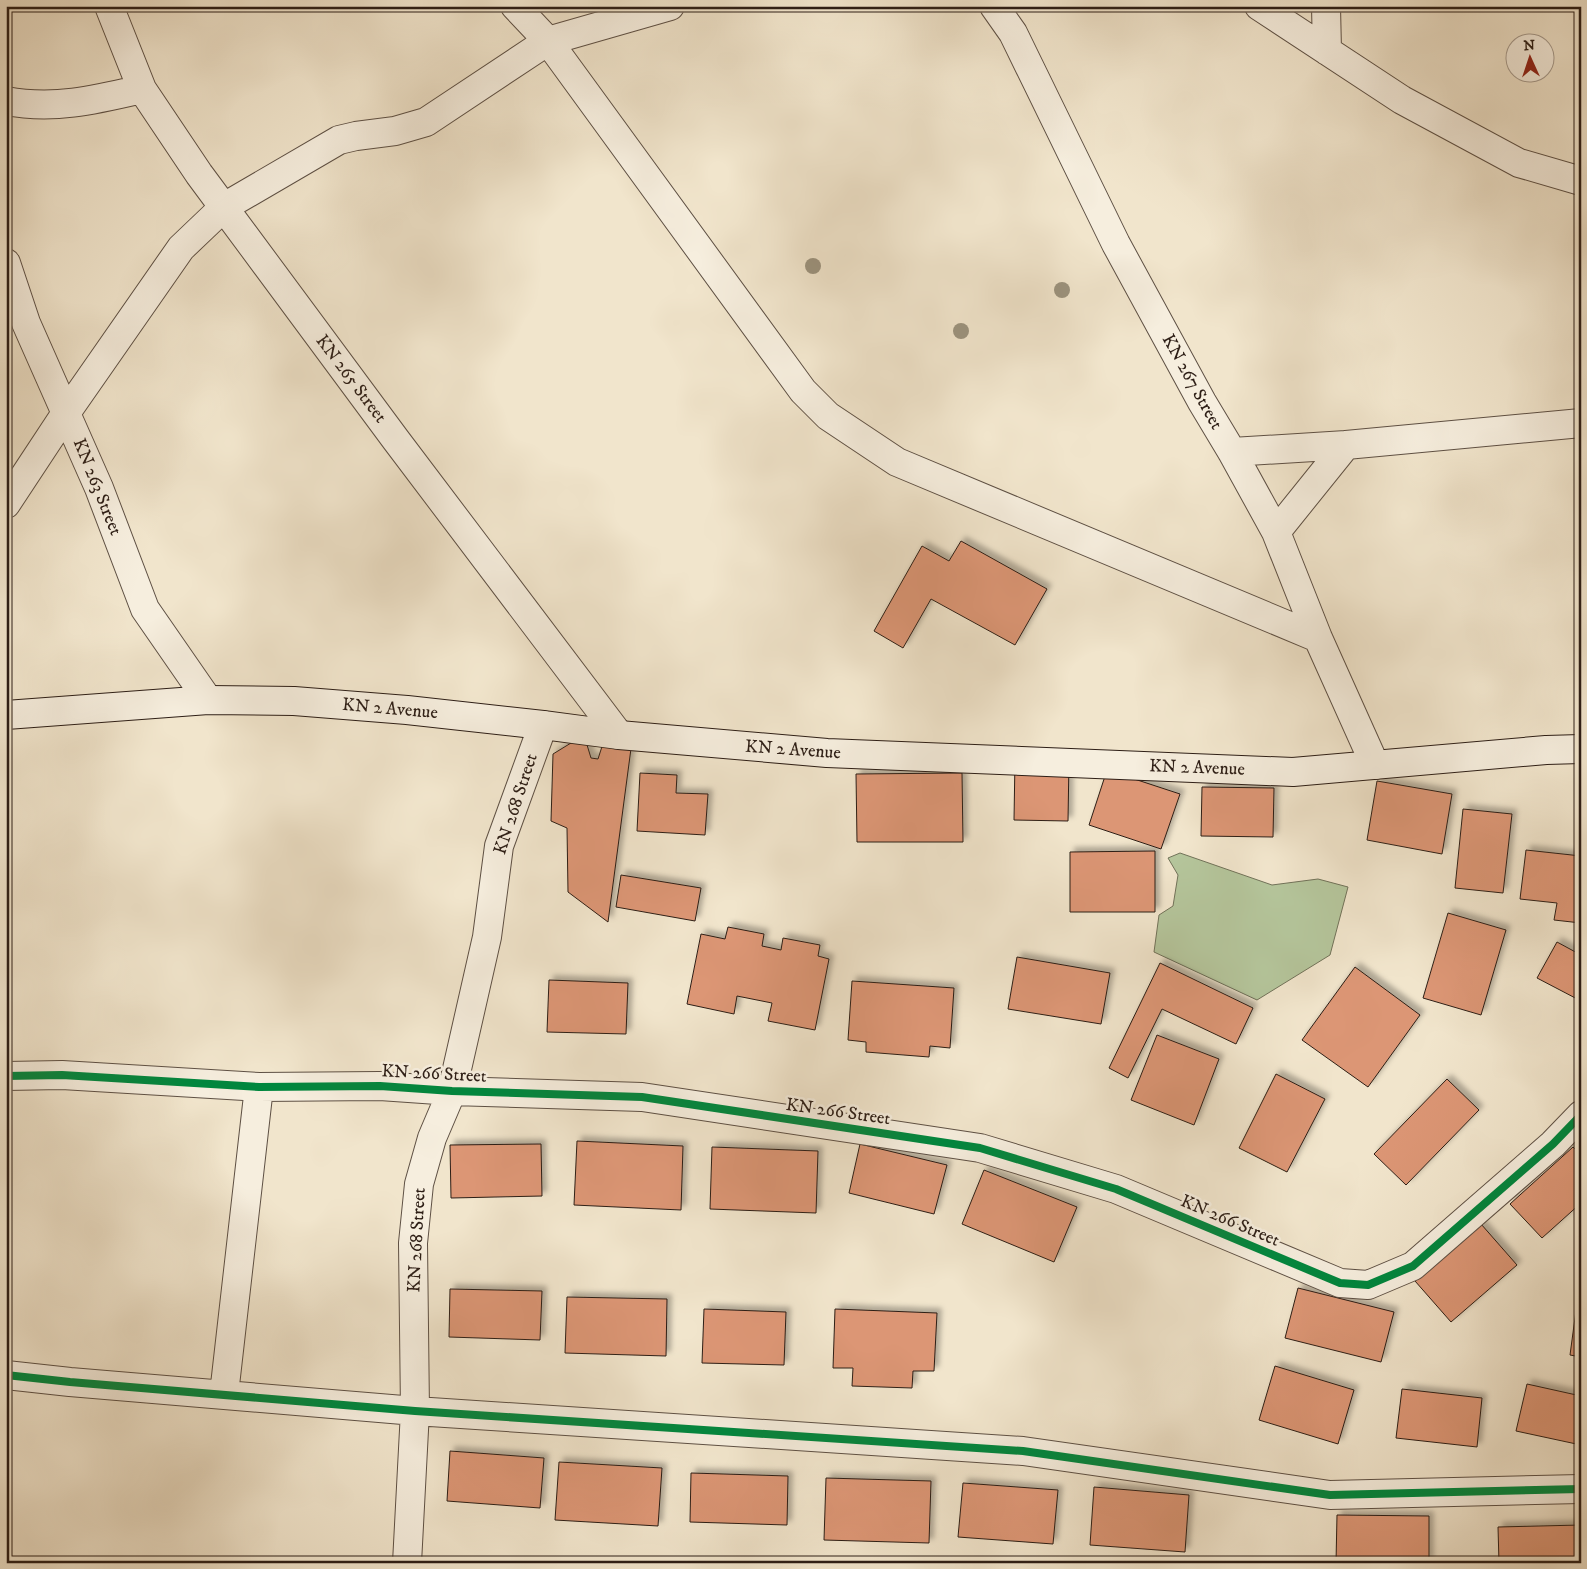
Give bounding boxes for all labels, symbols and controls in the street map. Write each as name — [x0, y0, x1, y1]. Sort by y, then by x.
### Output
north arrow — [1504, 32, 1554, 82]
text: N — [1523, 37, 1536, 55]
street label: KN 265 Street — [311, 331, 391, 428]
street label: KN 267 Street — [1157, 331, 1227, 434]
street label: KN 263 Street — [68, 435, 127, 539]
street label: KN 2 Avenue — [341, 694, 439, 724]
street label: KN 2 Avenue — [744, 736, 842, 764]
street label: KN 268 Street — [489, 750, 543, 857]
street label: KN 2 Avenue — [1149, 755, 1245, 781]
street label: KN 266 Street — [381, 1060, 487, 1088]
street label: KN 266 Street — [784, 1094, 892, 1130]
street label: KN 268 Street — [403, 1187, 431, 1293]
street label: KN 266 Street — [1177, 1190, 1283, 1252]

